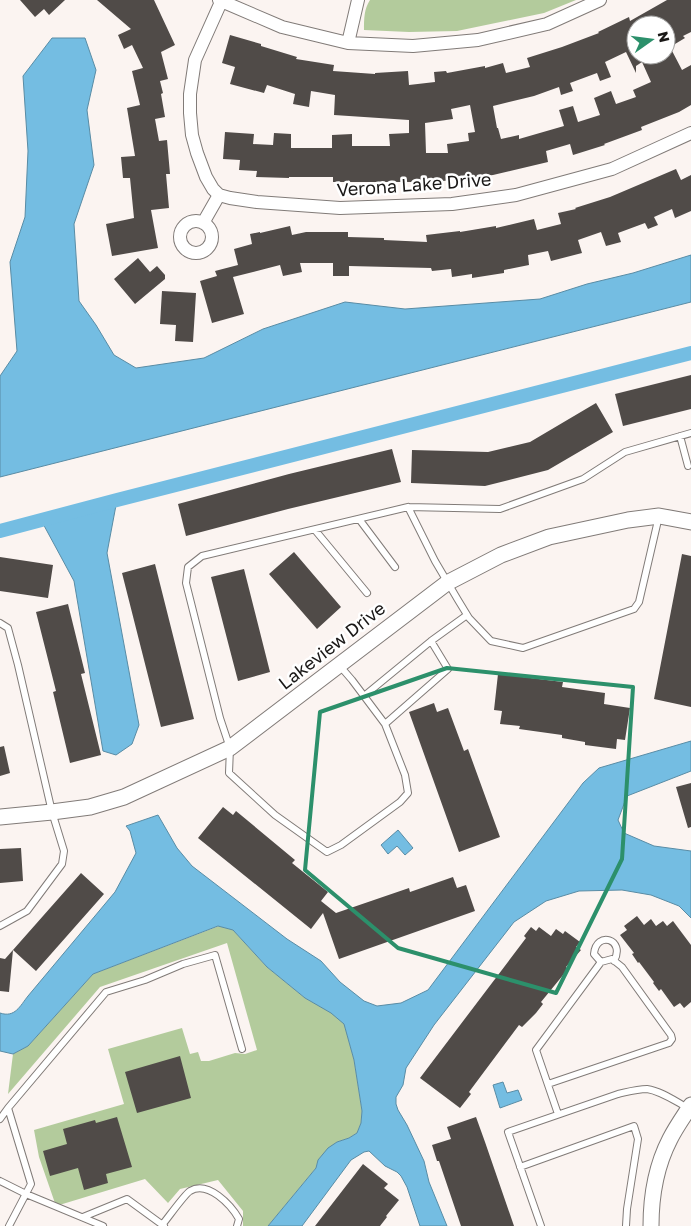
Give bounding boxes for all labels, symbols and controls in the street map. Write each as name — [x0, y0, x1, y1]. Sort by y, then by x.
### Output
north arrow — [626, 15, 676, 65]
text: N — [655, 30, 674, 44]
street label: Verona Lake Drive — [336, 168, 492, 200]
street label: Lakeview Drive — [274, 597, 389, 694]

